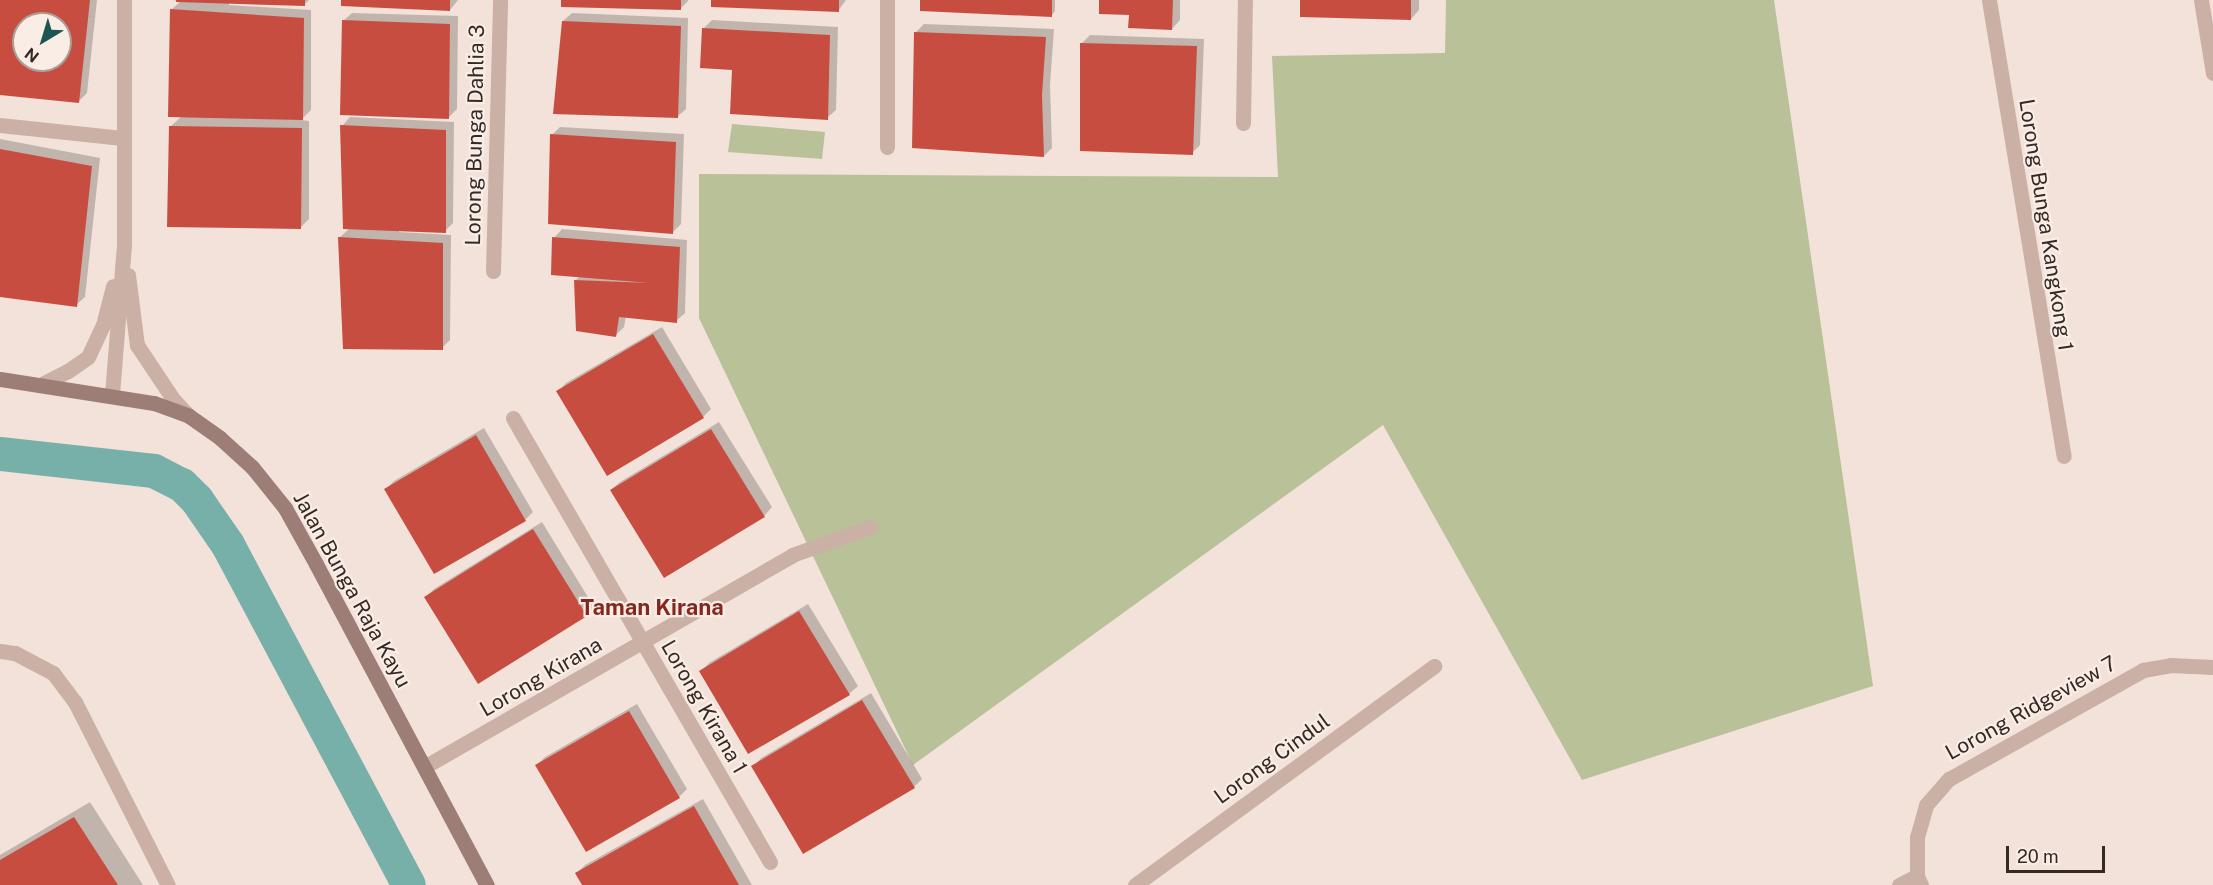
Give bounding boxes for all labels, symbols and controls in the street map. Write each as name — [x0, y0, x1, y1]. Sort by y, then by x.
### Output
north arrow — [12, 12, 72, 72]
street label: Lorong Bunga Dahlia 3 — [460, 24, 490, 246]
text: N — [21, 44, 43, 66]
street label: Lorong Bunga Kangkong 1 — [2014, 97, 2078, 353]
street label: Jalan Bunga Raja Kayu — [288, 488, 416, 692]
district label: Taman Kirana — [580, 595, 724, 621]
street label: Lorong Kirana — [476, 632, 606, 722]
street label: Lorong Kirana 1 — [656, 636, 752, 778]
street label: Lorong Ridgeview 7 — [1941, 651, 2121, 765]
street label: Lorong Cindul — [1209, 709, 1335, 809]
scale bar — [2009, 834, 2108, 872]
text: 20 m — [2017, 846, 2059, 867]

